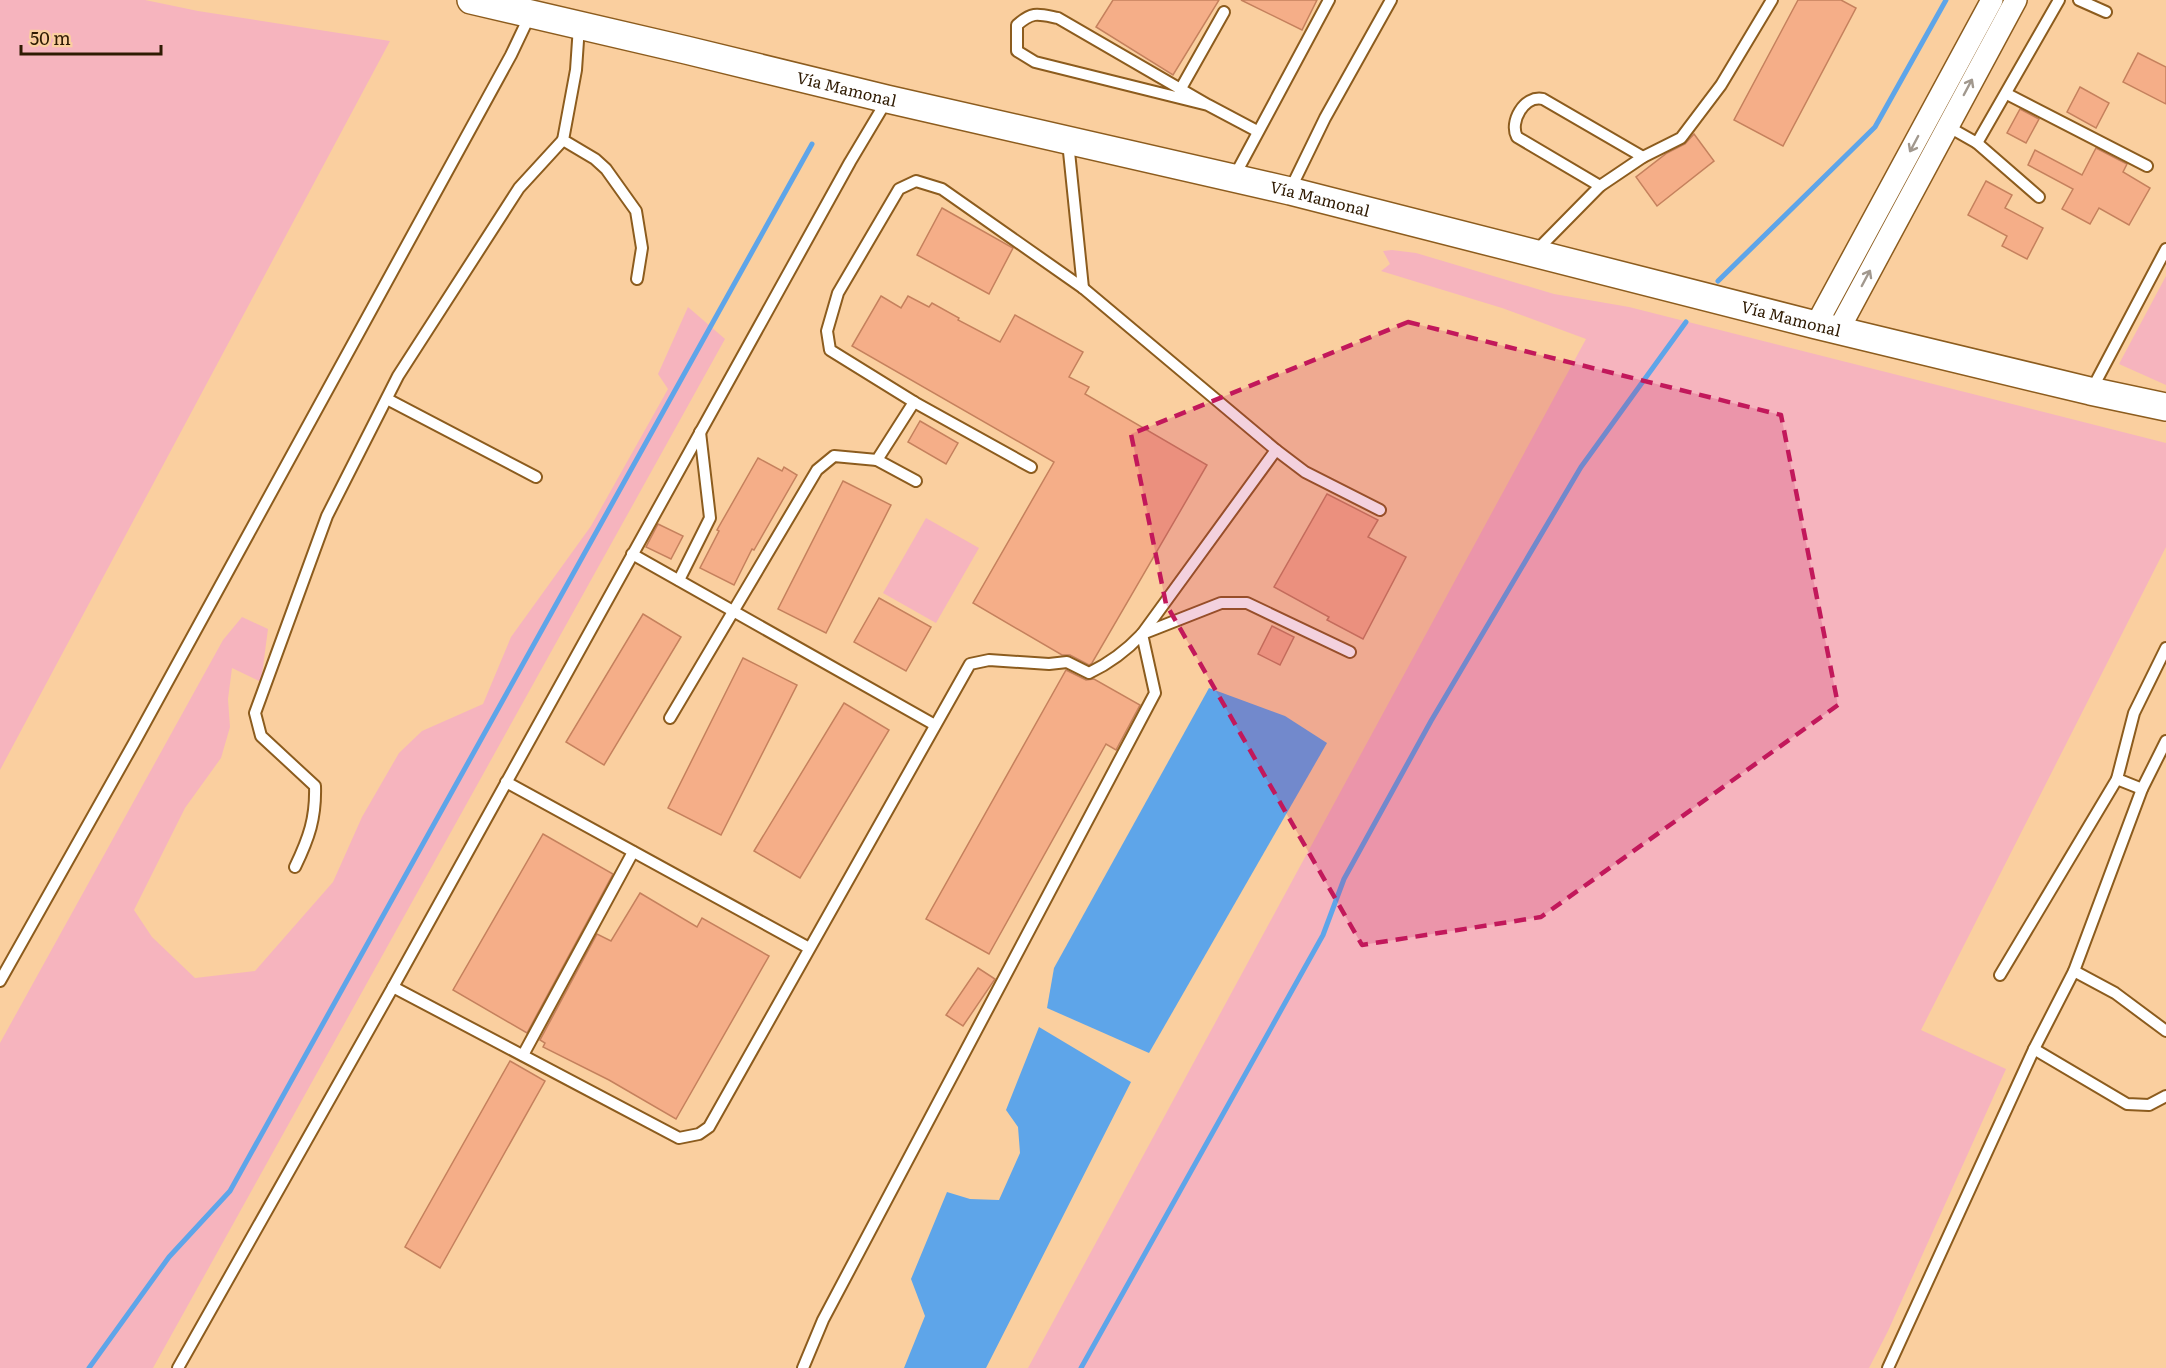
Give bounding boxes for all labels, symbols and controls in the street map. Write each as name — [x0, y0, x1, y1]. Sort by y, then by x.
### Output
scale bar — [21, 18, 160, 56]
text: 50 m — [30, 24, 71, 51]
street label: Vía Mamonal — [794, 64, 899, 112]
one-way arrow — [1962, 79, 1974, 96]
one-way arrow — [1908, 135, 1920, 152]
street label: Vía Mamonal — [1268, 174, 1373, 222]
one-way arrow — [1861, 269, 1873, 287]
street label: Vía Mamonal — [1739, 293, 1844, 342]

